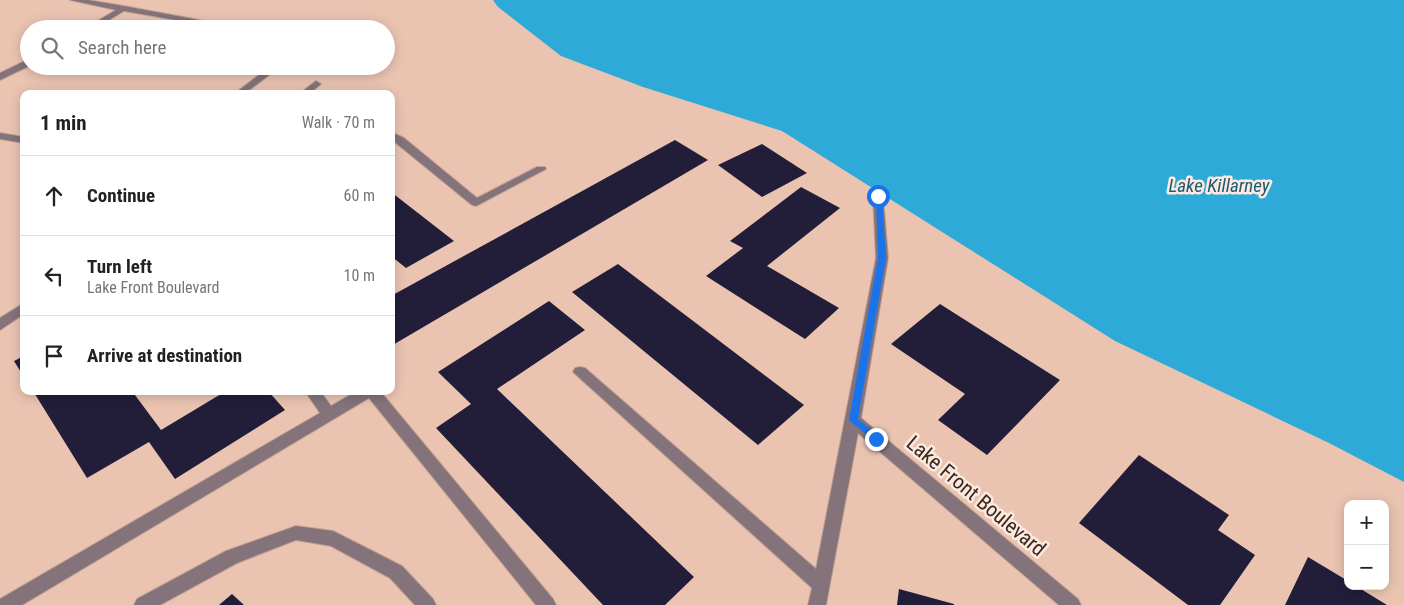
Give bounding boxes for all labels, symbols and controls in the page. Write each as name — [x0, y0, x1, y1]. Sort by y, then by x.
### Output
search box — [20, 20, 395, 75]
icon: search — [38, 34, 66, 62]
text: Search here — [78, 36, 166, 59]
text: 1 min — [40, 111, 87, 135]
text: Walk · 70 m — [302, 113, 375, 132]
water label: Lake Killarney — [1169, 174, 1271, 197]
icon: ahead — [40, 182, 68, 210]
text: Continue — [87, 184, 155, 207]
route start — [867, 185, 890, 208]
text: 60 m — [343, 186, 375, 205]
text: Turn left — [87, 255, 152, 278]
icon: left — [40, 262, 68, 290]
text: 10 m — [343, 266, 375, 285]
text: Lake Front Boulevard — [87, 278, 220, 297]
icon: arrive — [40, 342, 68, 370]
text: Arrive at destination — [87, 344, 242, 367]
route end — [865, 428, 888, 451]
street label: Lake Front Boulevard — [902, 431, 1050, 561]
map controls — [1344, 500, 1389, 590]
button: + — [1344, 500, 1389, 545]
button: − — [1344, 545, 1389, 590]

